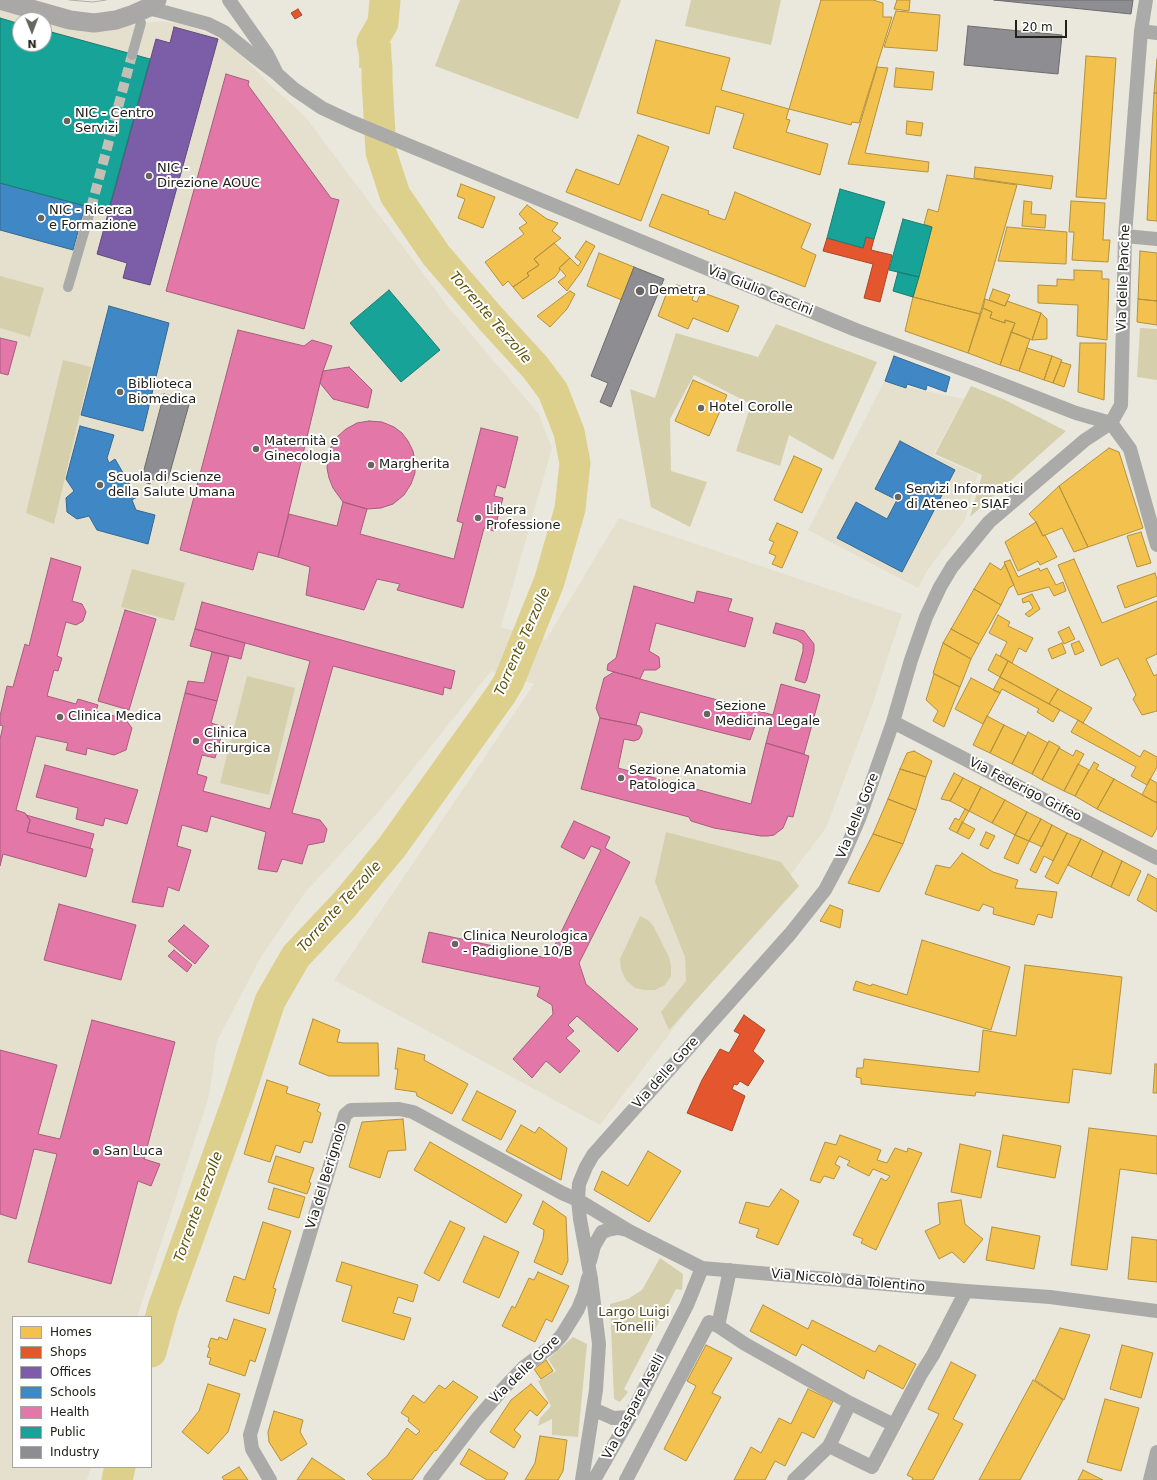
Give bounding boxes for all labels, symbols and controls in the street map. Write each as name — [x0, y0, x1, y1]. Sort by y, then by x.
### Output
north arrow — [12, 12, 52, 52]
scale bar — [1017, 12, 1069, 38]
text: 20 m — [1022, 20, 1053, 34]
text: N — [27, 37, 37, 50]
place label: NIC - Centro Servizi — [75, 106, 154, 137]
marker: NIC - Centro Servizi — [62, 116, 72, 126]
place label: NIC - Direzione AOUC — [157, 161, 260, 192]
marker: NIC - Direzione AOUC — [144, 171, 154, 181]
place label: NIC - Ricerca e Formazione — [49, 203, 136, 234]
marker: NIC - Ricerca e Formazione — [36, 213, 46, 223]
street label: Via delle Panche — [1114, 224, 1134, 332]
street label: Via Giulio Caccini — [705, 263, 815, 319]
water label: Torrente Terzolle — [445, 269, 535, 367]
place label: Demetra — [649, 283, 706, 299]
marker: Demetra — [634, 285, 646, 297]
place label: Biblioteca Biomedica — [128, 377, 196, 408]
marker: Biblioteca Biomedica — [115, 387, 125, 397]
place label: Hotel Corolle — [709, 400, 793, 416]
marker: Hotel Corolle — [696, 403, 706, 413]
place label: Maternità e Ginecologia — [264, 434, 340, 465]
marker: Maternità e Ginecologia — [251, 444, 261, 454]
place label: Margherita — [379, 457, 450, 473]
marker: Margherita — [366, 460, 376, 470]
place label: Scuola di Scienze della Salute Umana — [108, 470, 235, 501]
marker: Scuola di Scienze della Salute Umana — [95, 480, 105, 490]
place label: Servizi Informatici di Ateneo - SIAF — [906, 482, 1023, 513]
marker: Servizi Informatici di Ateneo - SIAF — [893, 492, 903, 502]
place label: Libera Professione — [486, 503, 561, 534]
marker: Libera Professione — [473, 513, 483, 523]
water label: Torrente Terzolle — [492, 585, 554, 699]
place label: Sezione Medicina Legale — [715, 699, 820, 730]
place label: Clinica Medica — [68, 709, 162, 725]
marker: Sezione Medicina Legale — [702, 709, 712, 719]
marker: Clinica Medica — [55, 712, 65, 722]
place label: Clinica Chirurgica — [204, 726, 271, 757]
marker: Clinica Chirurgica — [191, 736, 201, 746]
street label: Via Federigo Grifeo — [966, 755, 1084, 825]
place label: Sezione Anatomia Patologica — [629, 763, 746, 794]
street label: Via delle Gore — [834, 771, 882, 861]
marker: Sezione Anatomia Patologica — [616, 773, 626, 783]
water label: Torrente Terzolle — [295, 858, 385, 956]
place label: Clinica Neurologica - Padiglione 10/B — [463, 929, 588, 960]
marker: Clinica Neurologica - Padiglione 10/B — [450, 939, 460, 949]
street label: Via delle Gore — [630, 1034, 702, 1112]
street label: Via del Berignolo — [303, 1121, 351, 1231]
place label: San Luca — [104, 1144, 163, 1160]
marker: San Luca — [91, 1147, 101, 1157]
water label: Torrente Terzolle — [171, 1149, 227, 1265]
street label: Via Niccolò da Tolentino — [770, 1267, 926, 1295]
park label: Largo Luigi Tonelli — [598, 1305, 670, 1336]
legend — [12, 1316, 152, 1468]
text: Homes — [50, 1325, 92, 1339]
street label: Via delle Gore — [487, 1333, 563, 1407]
text: Shops — [50, 1345, 86, 1359]
street label: Via Gaspare Aselli — [600, 1352, 668, 1462]
text: Offices — [50, 1365, 91, 1379]
text: Schools — [50, 1385, 96, 1399]
text: Health — [50, 1405, 89, 1419]
text: Public — [50, 1425, 86, 1439]
text: Industry — [50, 1445, 99, 1459]

